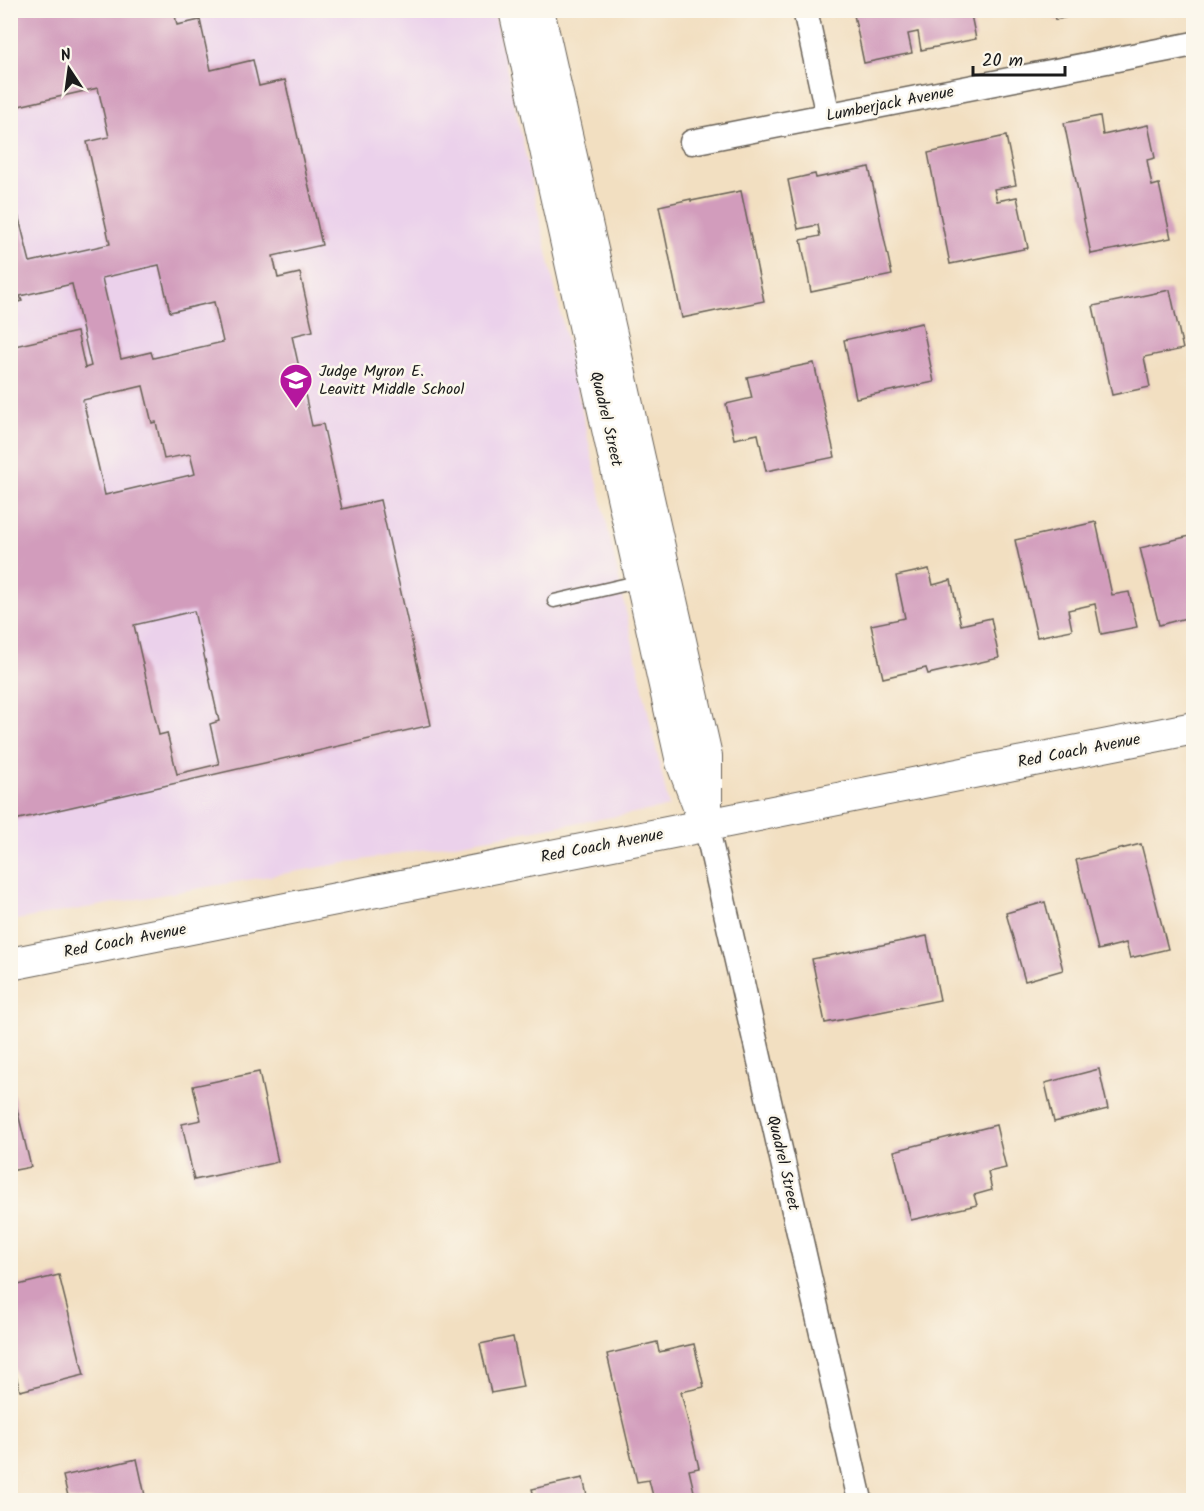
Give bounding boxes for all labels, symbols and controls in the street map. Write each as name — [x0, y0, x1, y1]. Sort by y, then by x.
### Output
north arrow — [39, 39, 99, 99]
scale bar — [973, 39, 1064, 77]
text: N — [58, 43, 74, 69]
text: 20 m — [982, 47, 1023, 76]
street label: Lumberjack Avenue — [824, 79, 956, 129]
place label: Judge Myron E. Leavitt Middle School — [319, 359, 464, 402]
school or university icon: Judge Myron E. Leavitt Middle School — [278, 362, 314, 409]
street label: Quadrel Street — [583, 369, 629, 470]
street label: Red Coach Avenue — [1016, 727, 1142, 775]
street label: Red Coach Avenue — [539, 822, 665, 870]
street label: Red Coach Avenue — [62, 917, 188, 965]
street label: Quadrel Street — [760, 1113, 806, 1214]

